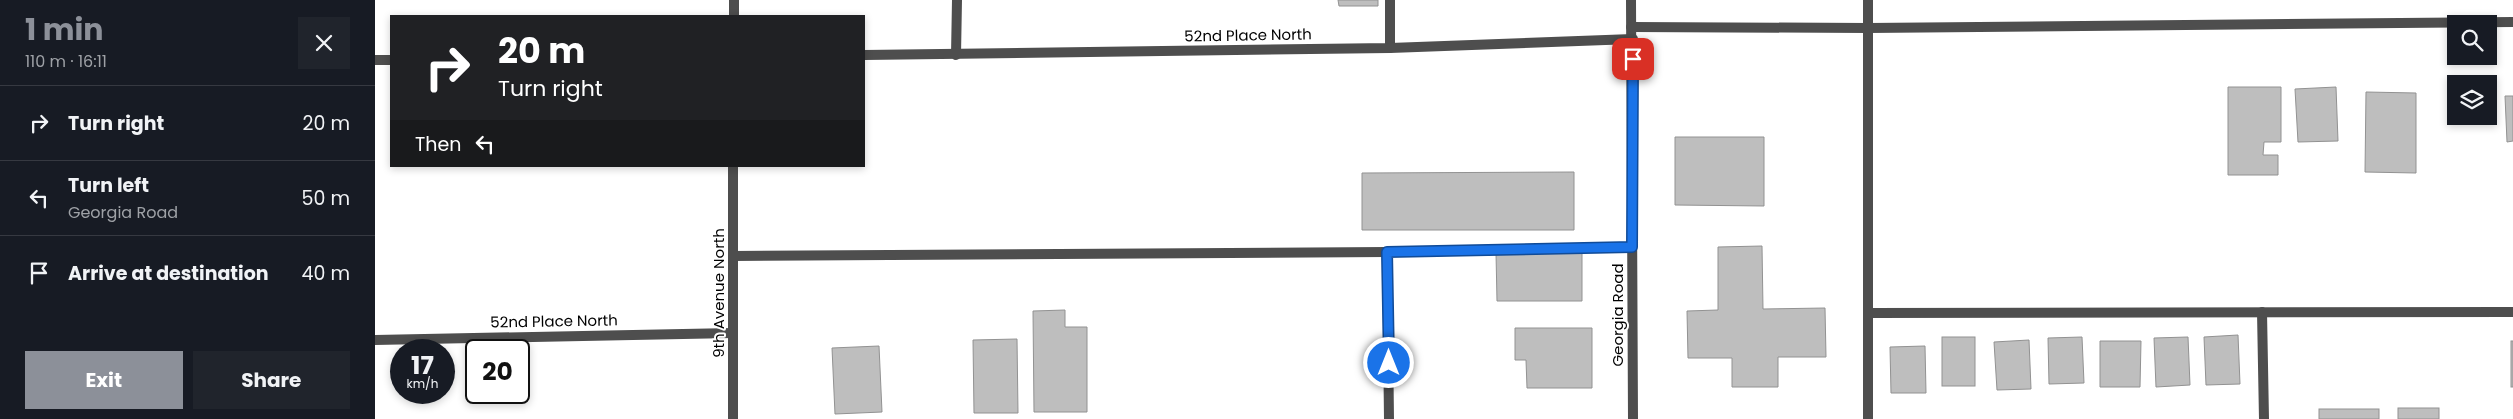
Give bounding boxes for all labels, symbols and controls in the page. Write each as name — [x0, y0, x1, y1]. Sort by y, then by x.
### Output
text: 1 min — [25, 8, 103, 51]
map controls — [2447, 15, 2497, 125]
button: search — [2447, 15, 2497, 65]
button: close — [298, 17, 350, 69]
street label: 52nd Place North — [1184, 23, 1312, 47]
text: 20 m — [498, 26, 585, 75]
icon: right — [415, 35, 480, 100]
pin — [1612, 38, 1654, 80]
icon: arrive — [1619, 45, 1647, 73]
text: 110 m · 16:11 — [25, 50, 107, 73]
text: Turn right — [498, 73, 603, 104]
button: layers — [2447, 75, 2497, 125]
icon: right — [25, 109, 53, 137]
text: Turn right — [68, 110, 164, 137]
text: 20 m — [302, 110, 350, 137]
icon: left — [471, 130, 499, 158]
text: Then — [415, 131, 461, 158]
text: Turn left — [68, 172, 149, 199]
icon: left — [25, 184, 53, 212]
text: 50 m — [301, 185, 350, 212]
text: Georgia Road — [68, 201, 178, 224]
street label: 9th Avenue North — [708, 228, 729, 358]
icon: arrive — [25, 259, 53, 287]
text: Arrive at destination — [68, 260, 269, 287]
text: 40 m — [301, 260, 350, 287]
street label: Georgia Road — [1607, 263, 1628, 367]
street label: 52nd Place North — [490, 309, 618, 333]
position arrow — [1362, 336, 1414, 388]
speed limit sign: 20 — [465, 339, 530, 404]
text: 17 — [411, 348, 434, 383]
button: Exit — [25, 351, 183, 409]
button: Share — [193, 351, 350, 409]
text: km/h — [407, 375, 438, 392]

